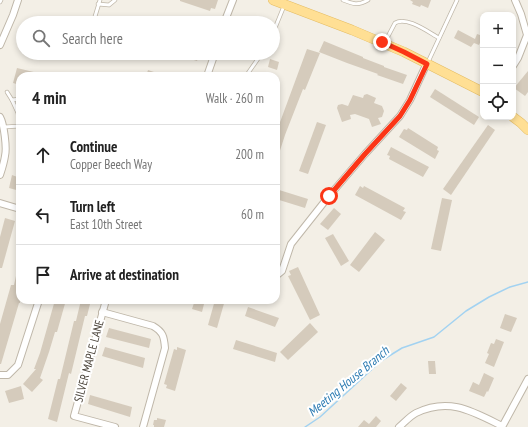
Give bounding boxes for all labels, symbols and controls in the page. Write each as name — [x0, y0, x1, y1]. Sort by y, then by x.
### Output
map controls — [480, 12, 516, 120]
button: + — [480, 12, 516, 48]
search box — [16, 16, 280, 60]
icon: search — [30, 27, 52, 49]
text: Search here — [62, 29, 123, 48]
route end — [373, 33, 391, 51]
button: − — [480, 48, 516, 84]
button: locate — [480, 84, 516, 120]
text: 4 min — [32, 87, 66, 109]
text: Walk · 260 m — [206, 90, 264, 107]
text: Continue — [70, 137, 117, 156]
icon: ahead — [32, 144, 54, 166]
text: 200 m — [235, 146, 264, 163]
text: Copper Beech Way — [70, 156, 152, 173]
route start — [320, 187, 338, 205]
text: Turn left — [70, 197, 115, 216]
icon: left — [32, 204, 54, 226]
text: 60 m — [241, 206, 264, 223]
text: East 10th Street — [70, 216, 142, 233]
icon: arrive — [32, 264, 54, 286]
text: Arrive at destination — [70, 265, 179, 284]
street label: SILVER MAPLE LANE — [70, 318, 107, 404]
water label: Meeting House Branch — [304, 342, 393, 420]

